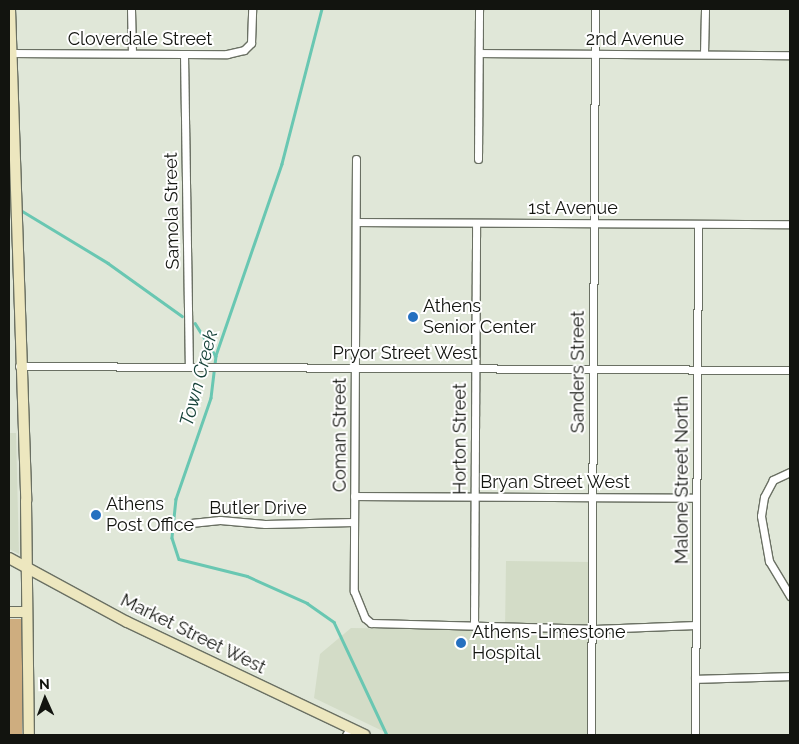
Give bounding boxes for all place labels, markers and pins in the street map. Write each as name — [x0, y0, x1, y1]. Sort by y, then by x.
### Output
place label: Athens Senior Center — [423, 296, 537, 338]
marker: Athens Senior Center — [407, 311, 419, 323]
place label: Athens Post Office — [106, 494, 194, 536]
marker: Athens Post Office — [90, 509, 102, 521]
place label: Athens-Limestone Hospital — [472, 622, 626, 664]
marker: Athens-Limestone Hospital — [454, 636, 468, 650]

